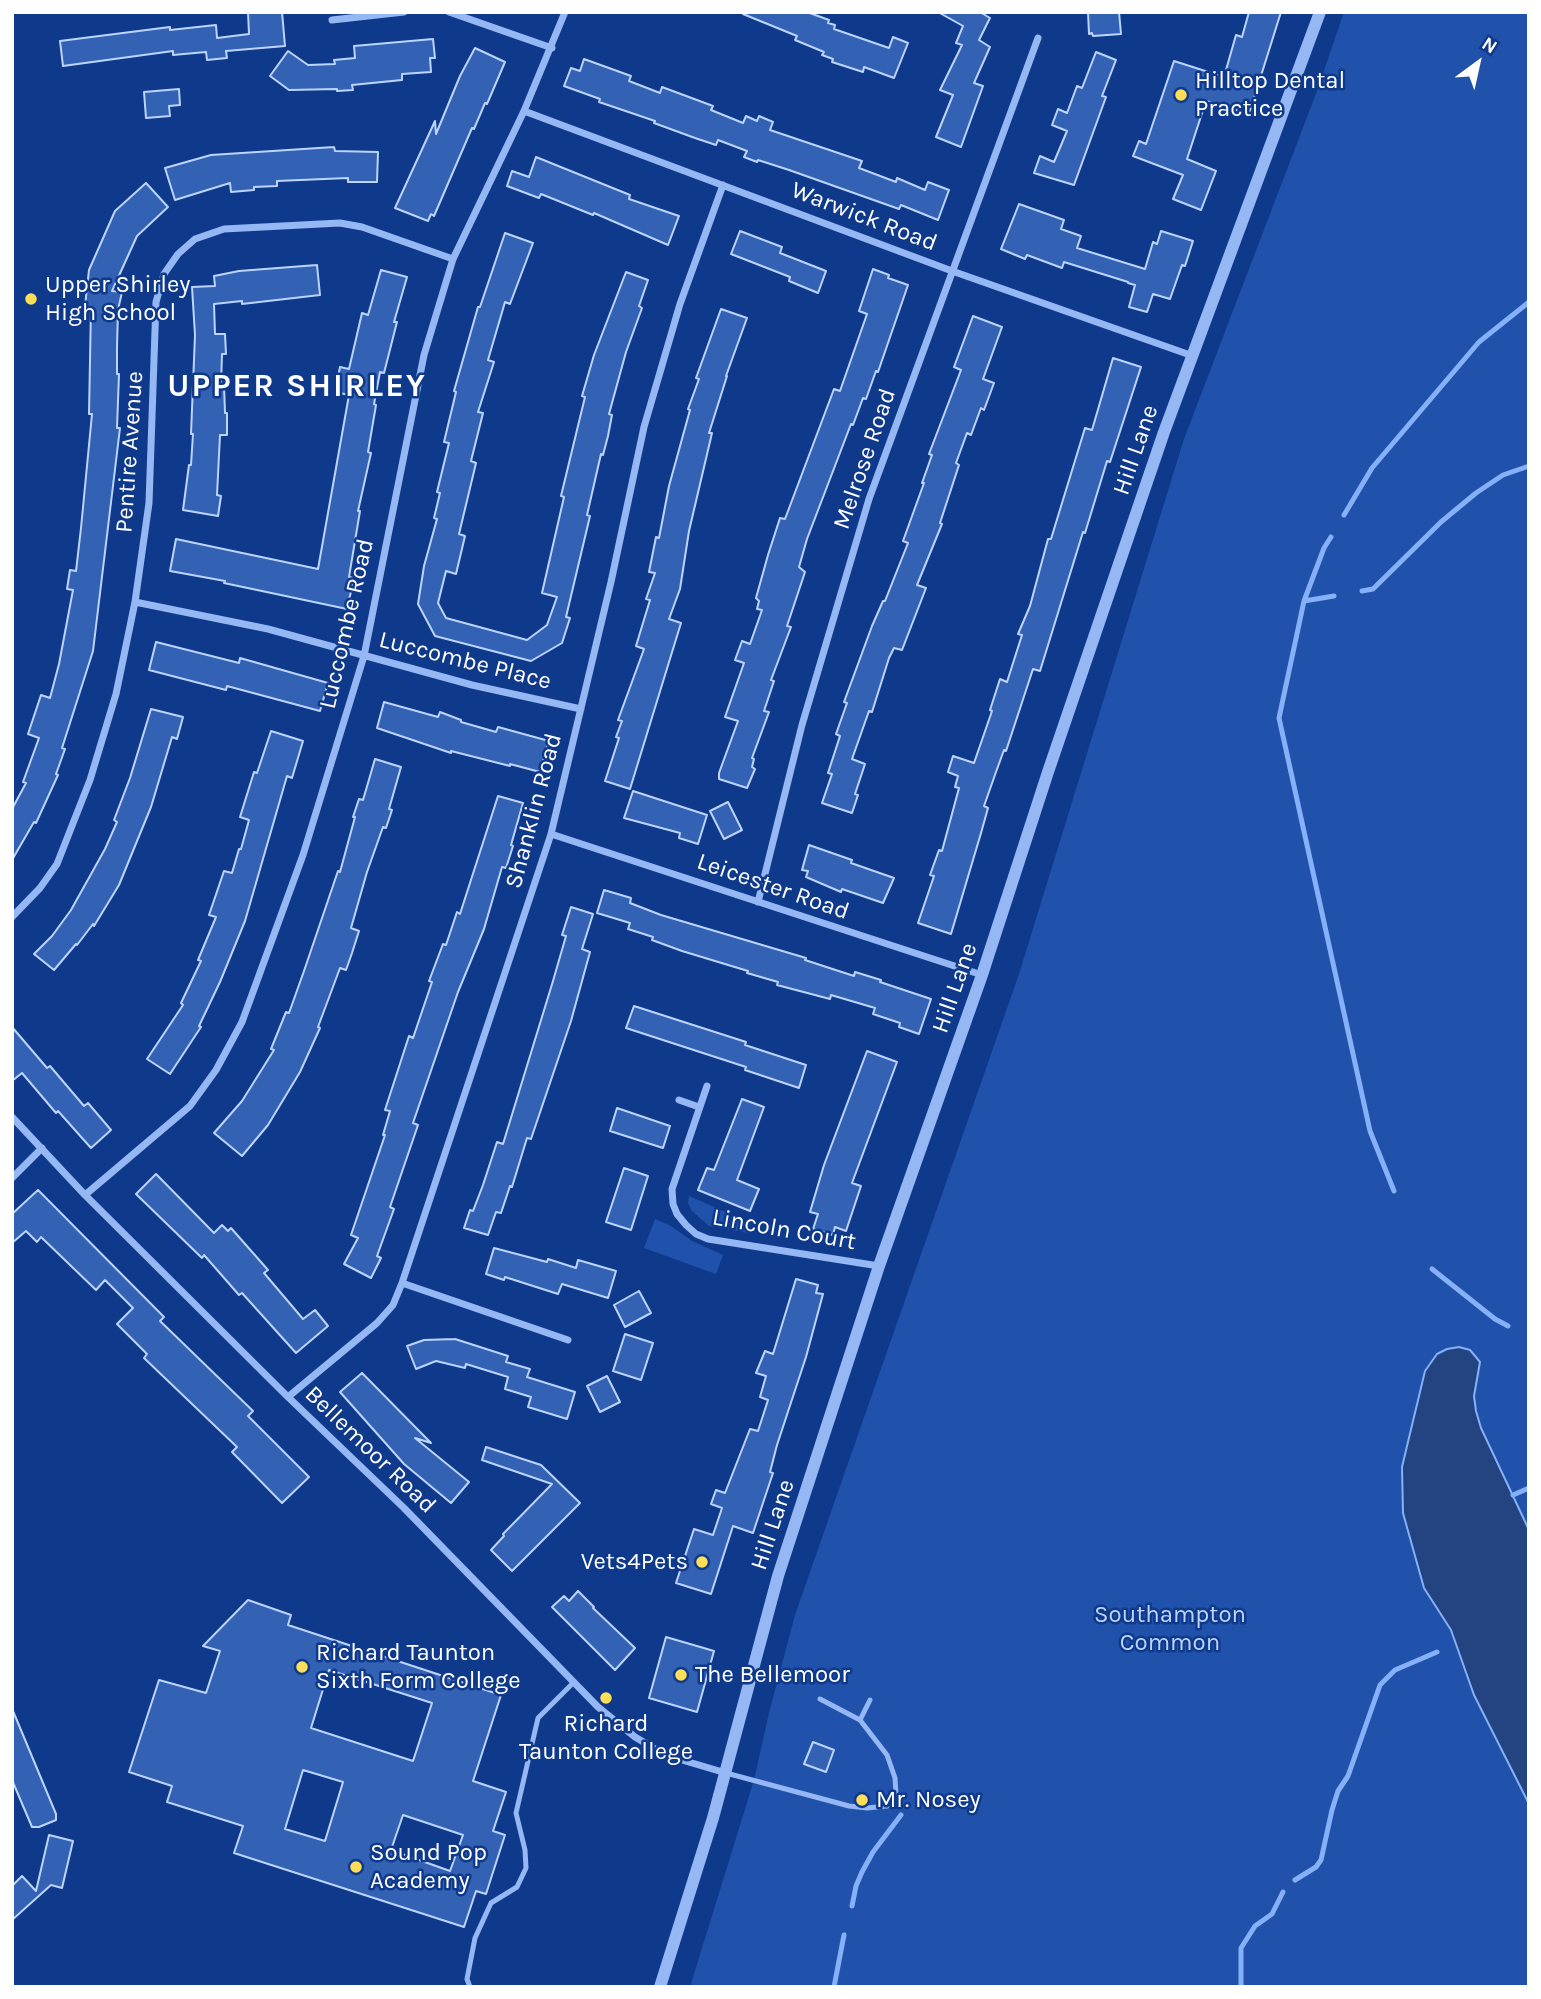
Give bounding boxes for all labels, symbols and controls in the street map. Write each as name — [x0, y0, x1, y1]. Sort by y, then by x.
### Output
north arrow — [1443, 28, 1513, 98]
text: N — [1478, 32, 1501, 58]
place label: Hilltop Dental Practice — [1195, 67, 1345, 123]
marker: Hilltop Dental Practice — [1173, 87, 1189, 103]
street label: Warwick Road — [787, 176, 941, 258]
place label: Upper Shirley High School — [45, 271, 190, 327]
marker: Upper Shirley High School — [23, 291, 39, 307]
district label: UPPER SHIRLEY — [169, 368, 425, 406]
street label: Pentire Avenue — [110, 370, 150, 534]
street label: Melrose Road — [827, 385, 903, 533]
street label: Hill Lane — [1107, 401, 1165, 499]
street label: Luccombe Road — [313, 536, 381, 712]
street label: Luccombe Place — [376, 626, 554, 696]
street label: Shanklin Road — [499, 730, 569, 892]
street label: Leicester Road — [693, 848, 853, 926]
street label: Hill Lane — [926, 939, 984, 1037]
street label: Lincoln Court — [710, 1203, 858, 1257]
street label: Bellemoor Road — [298, 1380, 442, 1520]
street label: Hill Lane — [745, 1476, 801, 1574]
place label: Vets4Pets — [581, 1548, 688, 1576]
marker: Vets4Pets — [694, 1554, 710, 1570]
park label: Southampton Common — [1094, 1601, 1246, 1657]
place label: Richard Taunton Sixth Form College — [316, 1639, 520, 1695]
marker: Richard Taunton Sixth Form College — [294, 1659, 310, 1675]
place label: The Bellemoor — [695, 1661, 850, 1689]
marker: The Bellemoor — [673, 1667, 689, 1683]
marker: Richard Taunton College — [598, 1690, 614, 1706]
place label: Richard Taunton College — [519, 1710, 693, 1766]
place label: Mr. Nosey — [876, 1786, 981, 1814]
marker: Mr. Nosey — [854, 1792, 870, 1808]
place label: Sound Pop Academy — [370, 1839, 487, 1895]
marker: Sound Pop Academy — [348, 1859, 364, 1875]

